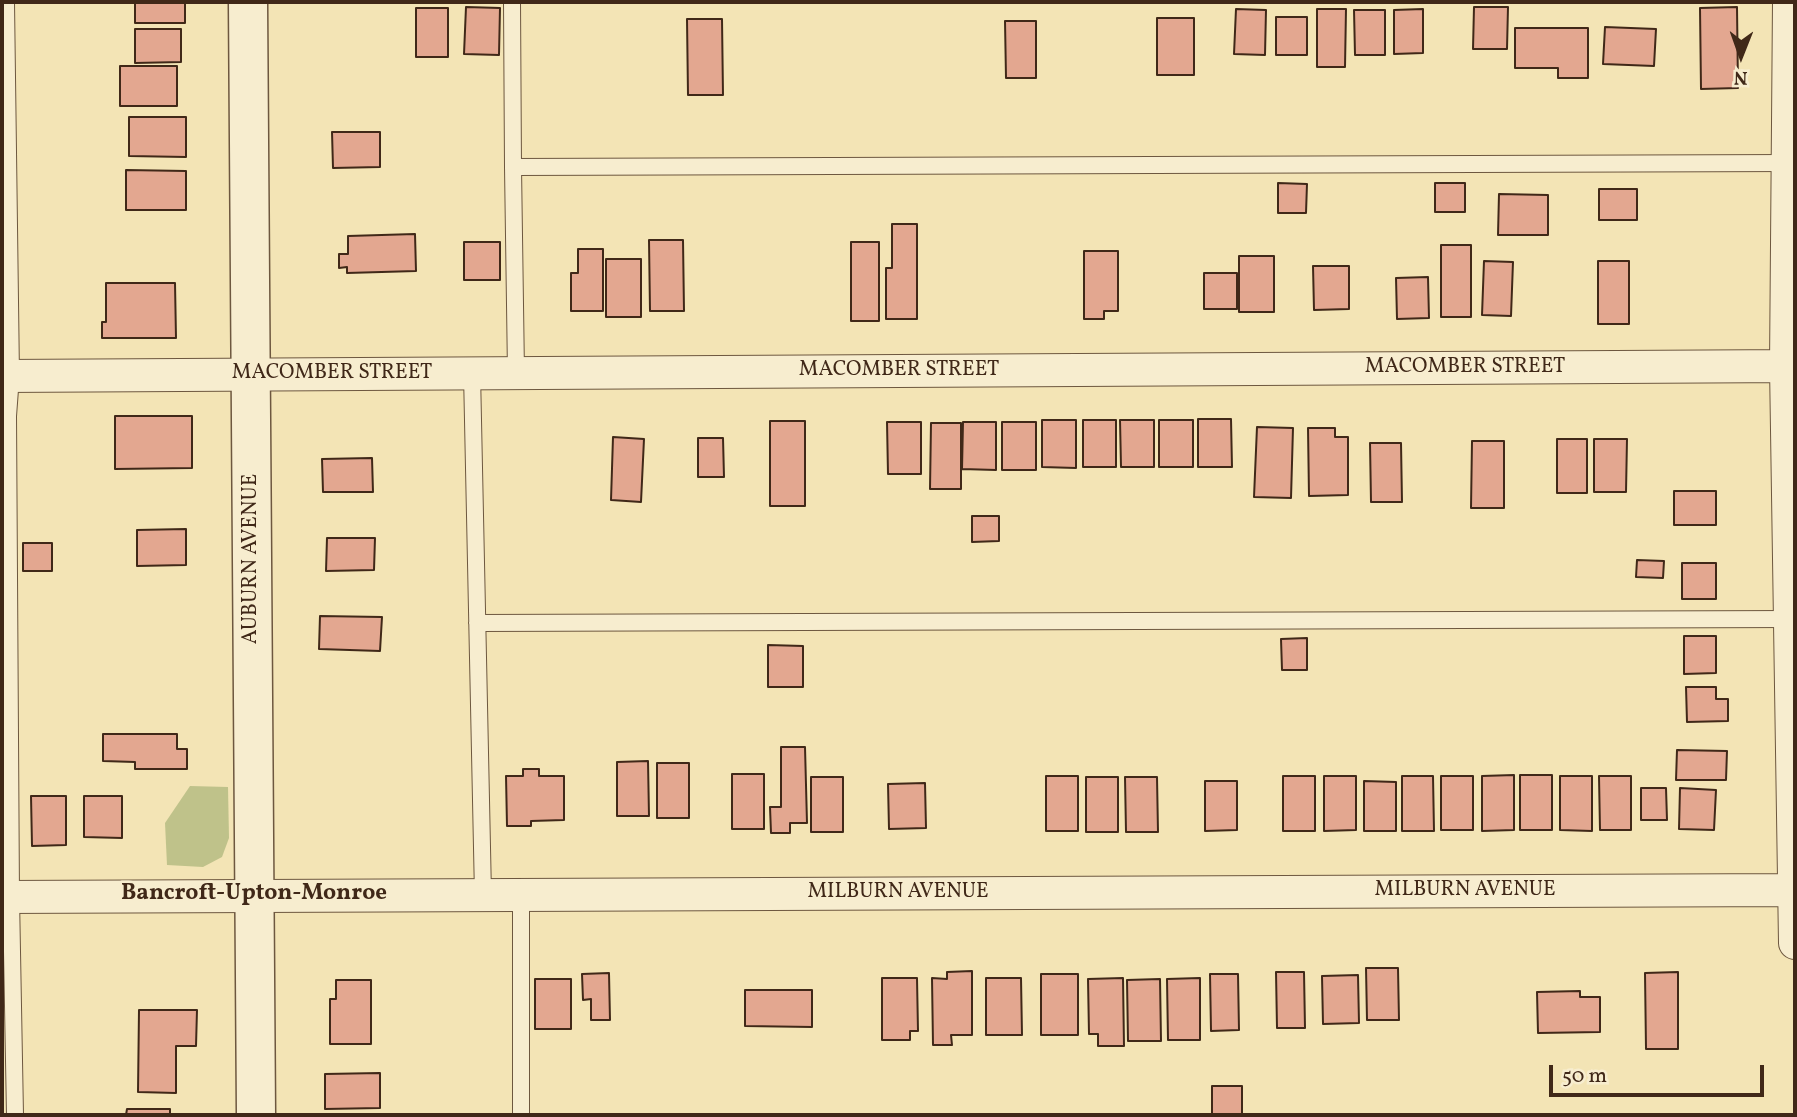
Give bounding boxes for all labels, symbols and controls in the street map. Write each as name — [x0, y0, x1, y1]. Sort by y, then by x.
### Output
north arrow — [1706, 21, 1776, 91]
text: N — [1734, 64, 1748, 90]
street label: MACOMBER STREET — [1365, 355, 1565, 381]
street label: MACOMBER STREET — [799, 358, 999, 384]
street label: MACOMBER STREET — [232, 361, 432, 387]
street label: AUBURN AVENUE — [239, 474, 265, 644]
street label: MILBURN AVENUE — [1374, 878, 1556, 904]
street label: MILBURN AVENUE — [807, 880, 989, 906]
district label: Bancroft-Upton-Monroe — [121, 881, 387, 909]
scale bar — [1552, 1050, 1767, 1094]
text: 50 m — [1562, 1062, 1607, 1091]

